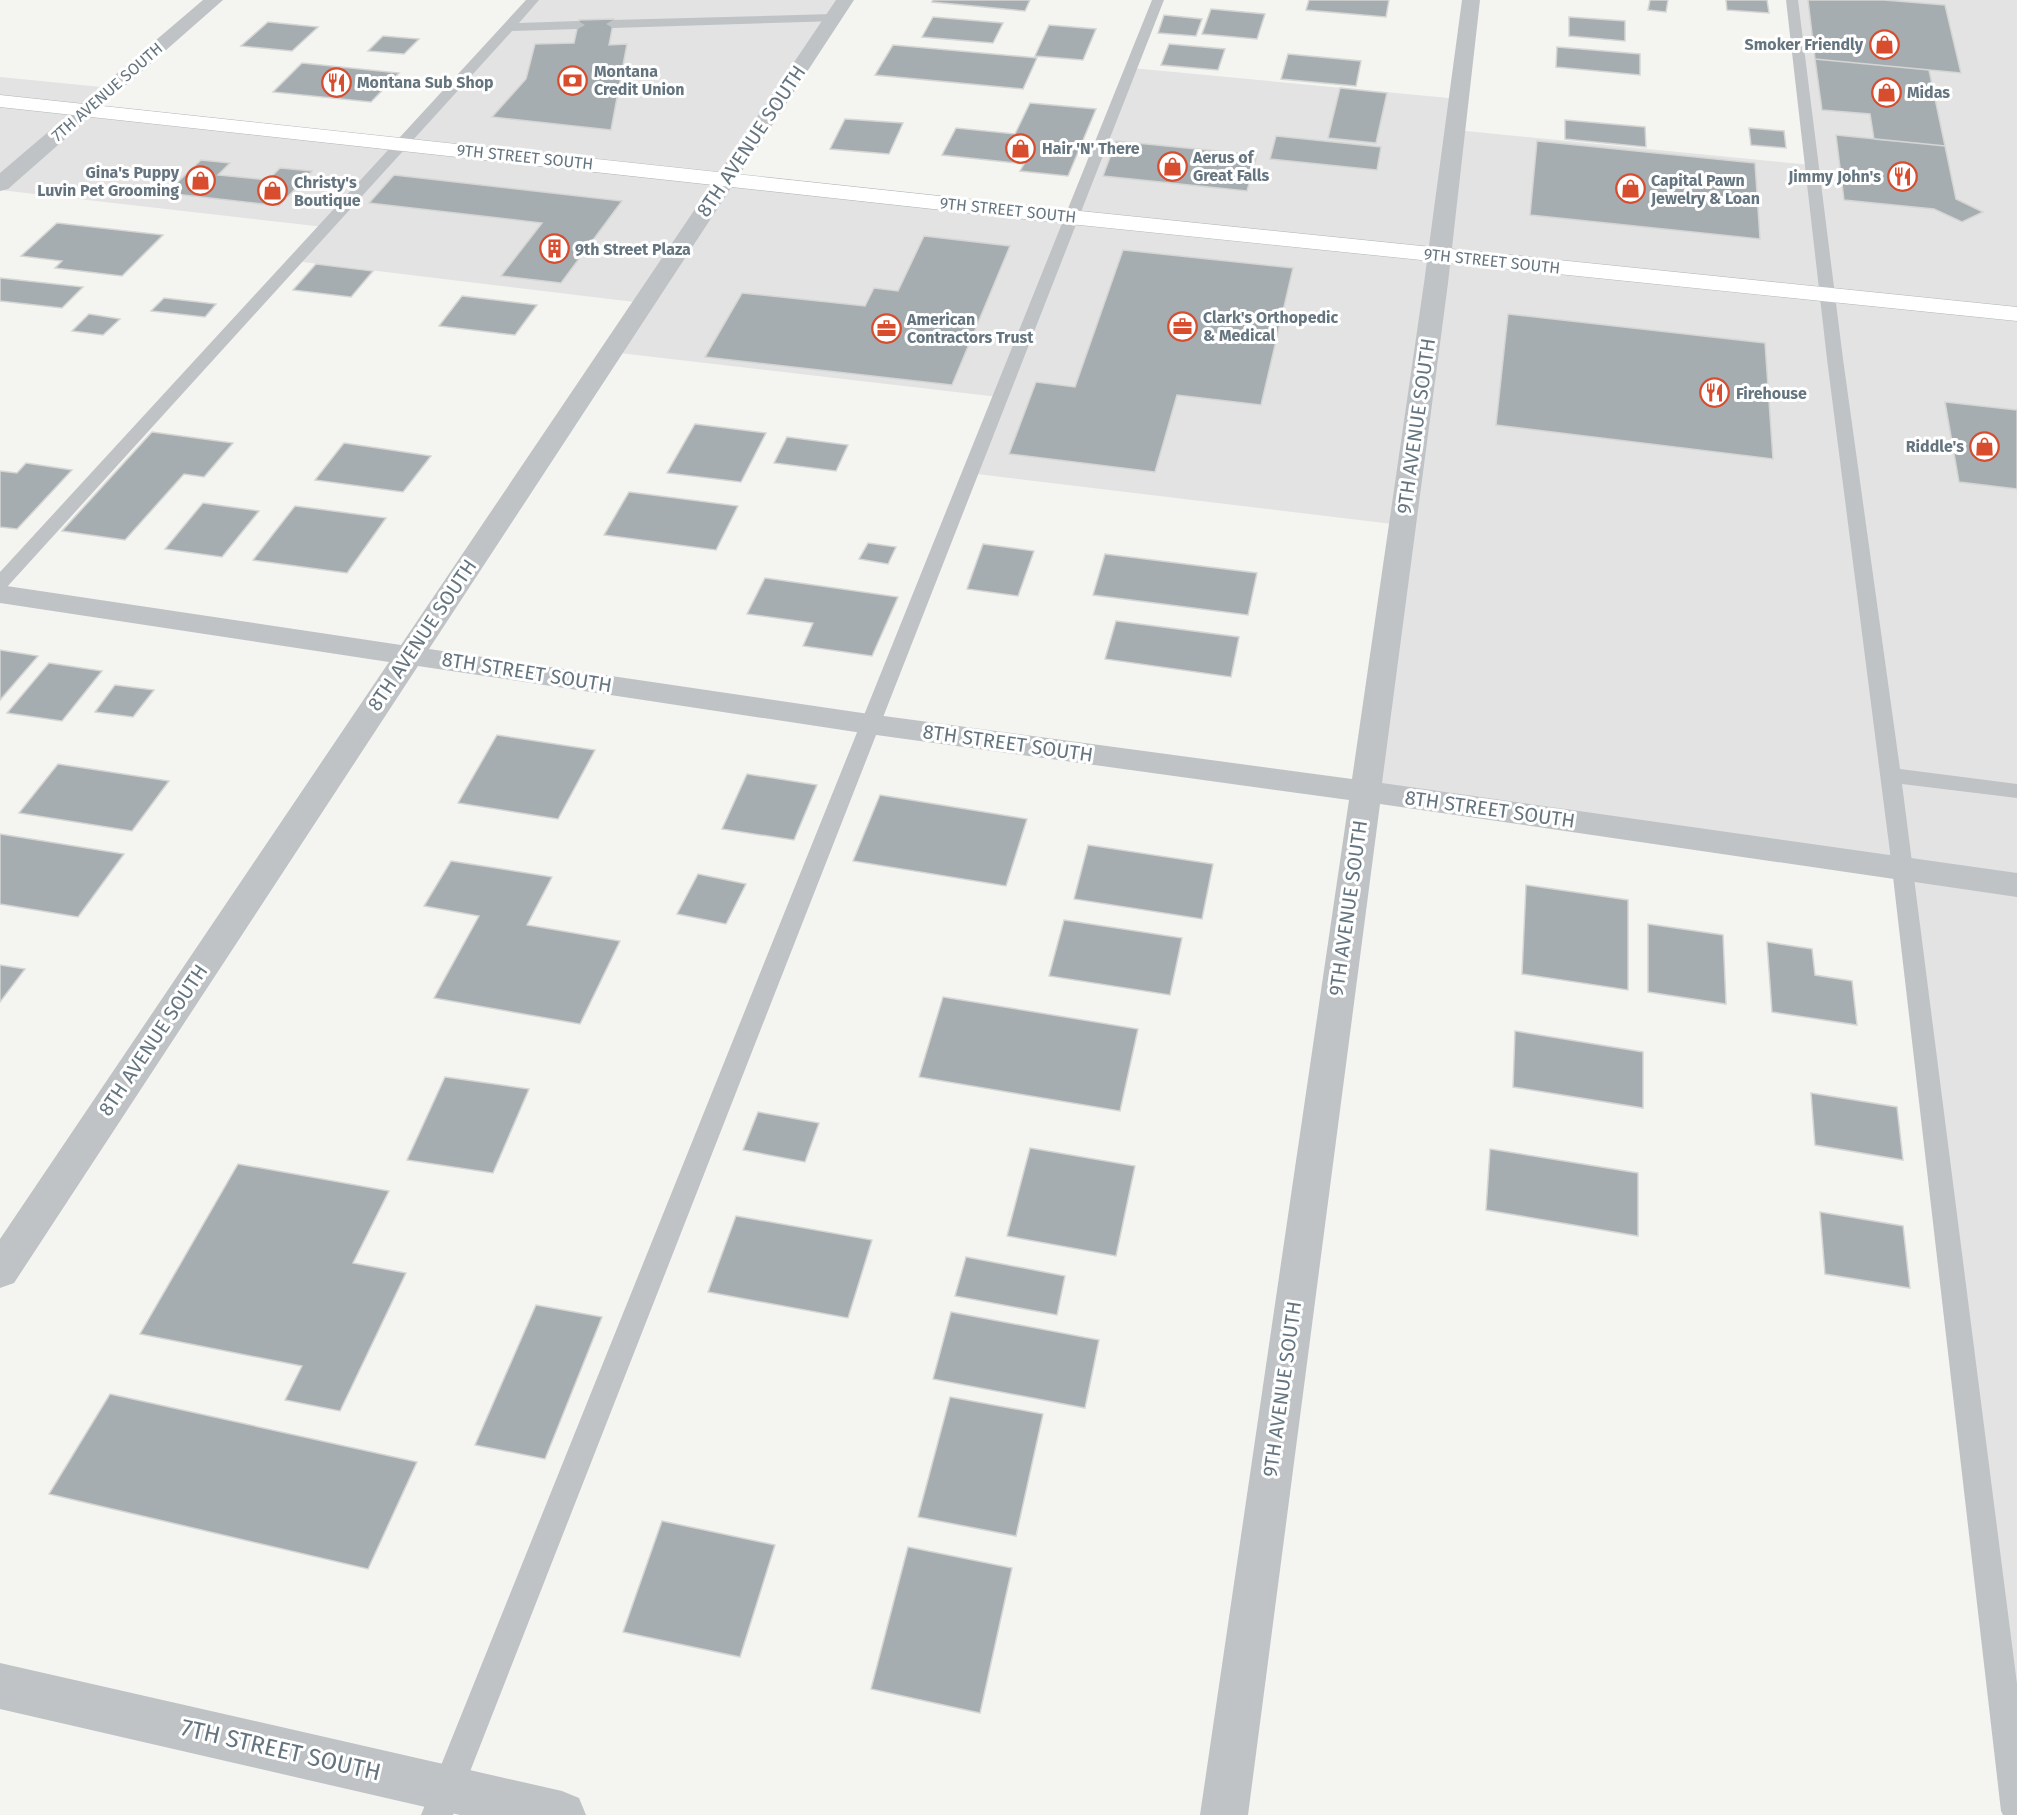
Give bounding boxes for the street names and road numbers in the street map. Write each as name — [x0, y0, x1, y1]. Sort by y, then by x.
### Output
street label: 7TH AVENUE SOUTH — [48, 39, 166, 145]
street label: 8TH AVENUE SOUTH — [691, 61, 811, 221]
street label: 9TH STREET SOUTH — [456, 140, 594, 174]
street label: 9TH STREET SOUTH — [939, 193, 1077, 227]
street label: 9TH STREET SOUTH — [1423, 244, 1561, 278]
street label: 9TH AVENUE SOUTH — [1392, 337, 1440, 515]
street label: 8TH AVENUE SOUTH — [362, 555, 482, 715]
street label: 8TH STREET SOUTH — [440, 647, 614, 697]
street label: 8TH STREET SOUTH — [921, 719, 1095, 767]
street label: 8TH STREET SOUTH — [1403, 785, 1577, 833]
street label: 9TH AVENUE SOUTH — [1324, 819, 1372, 997]
street label: 8TH AVENUE SOUTH — [93, 960, 213, 1120]
street label: 9TH AVENUE SOUTH — [1258, 1300, 1306, 1478]
street label: 7TH STREET SOUTH — [178, 1713, 384, 1787]

